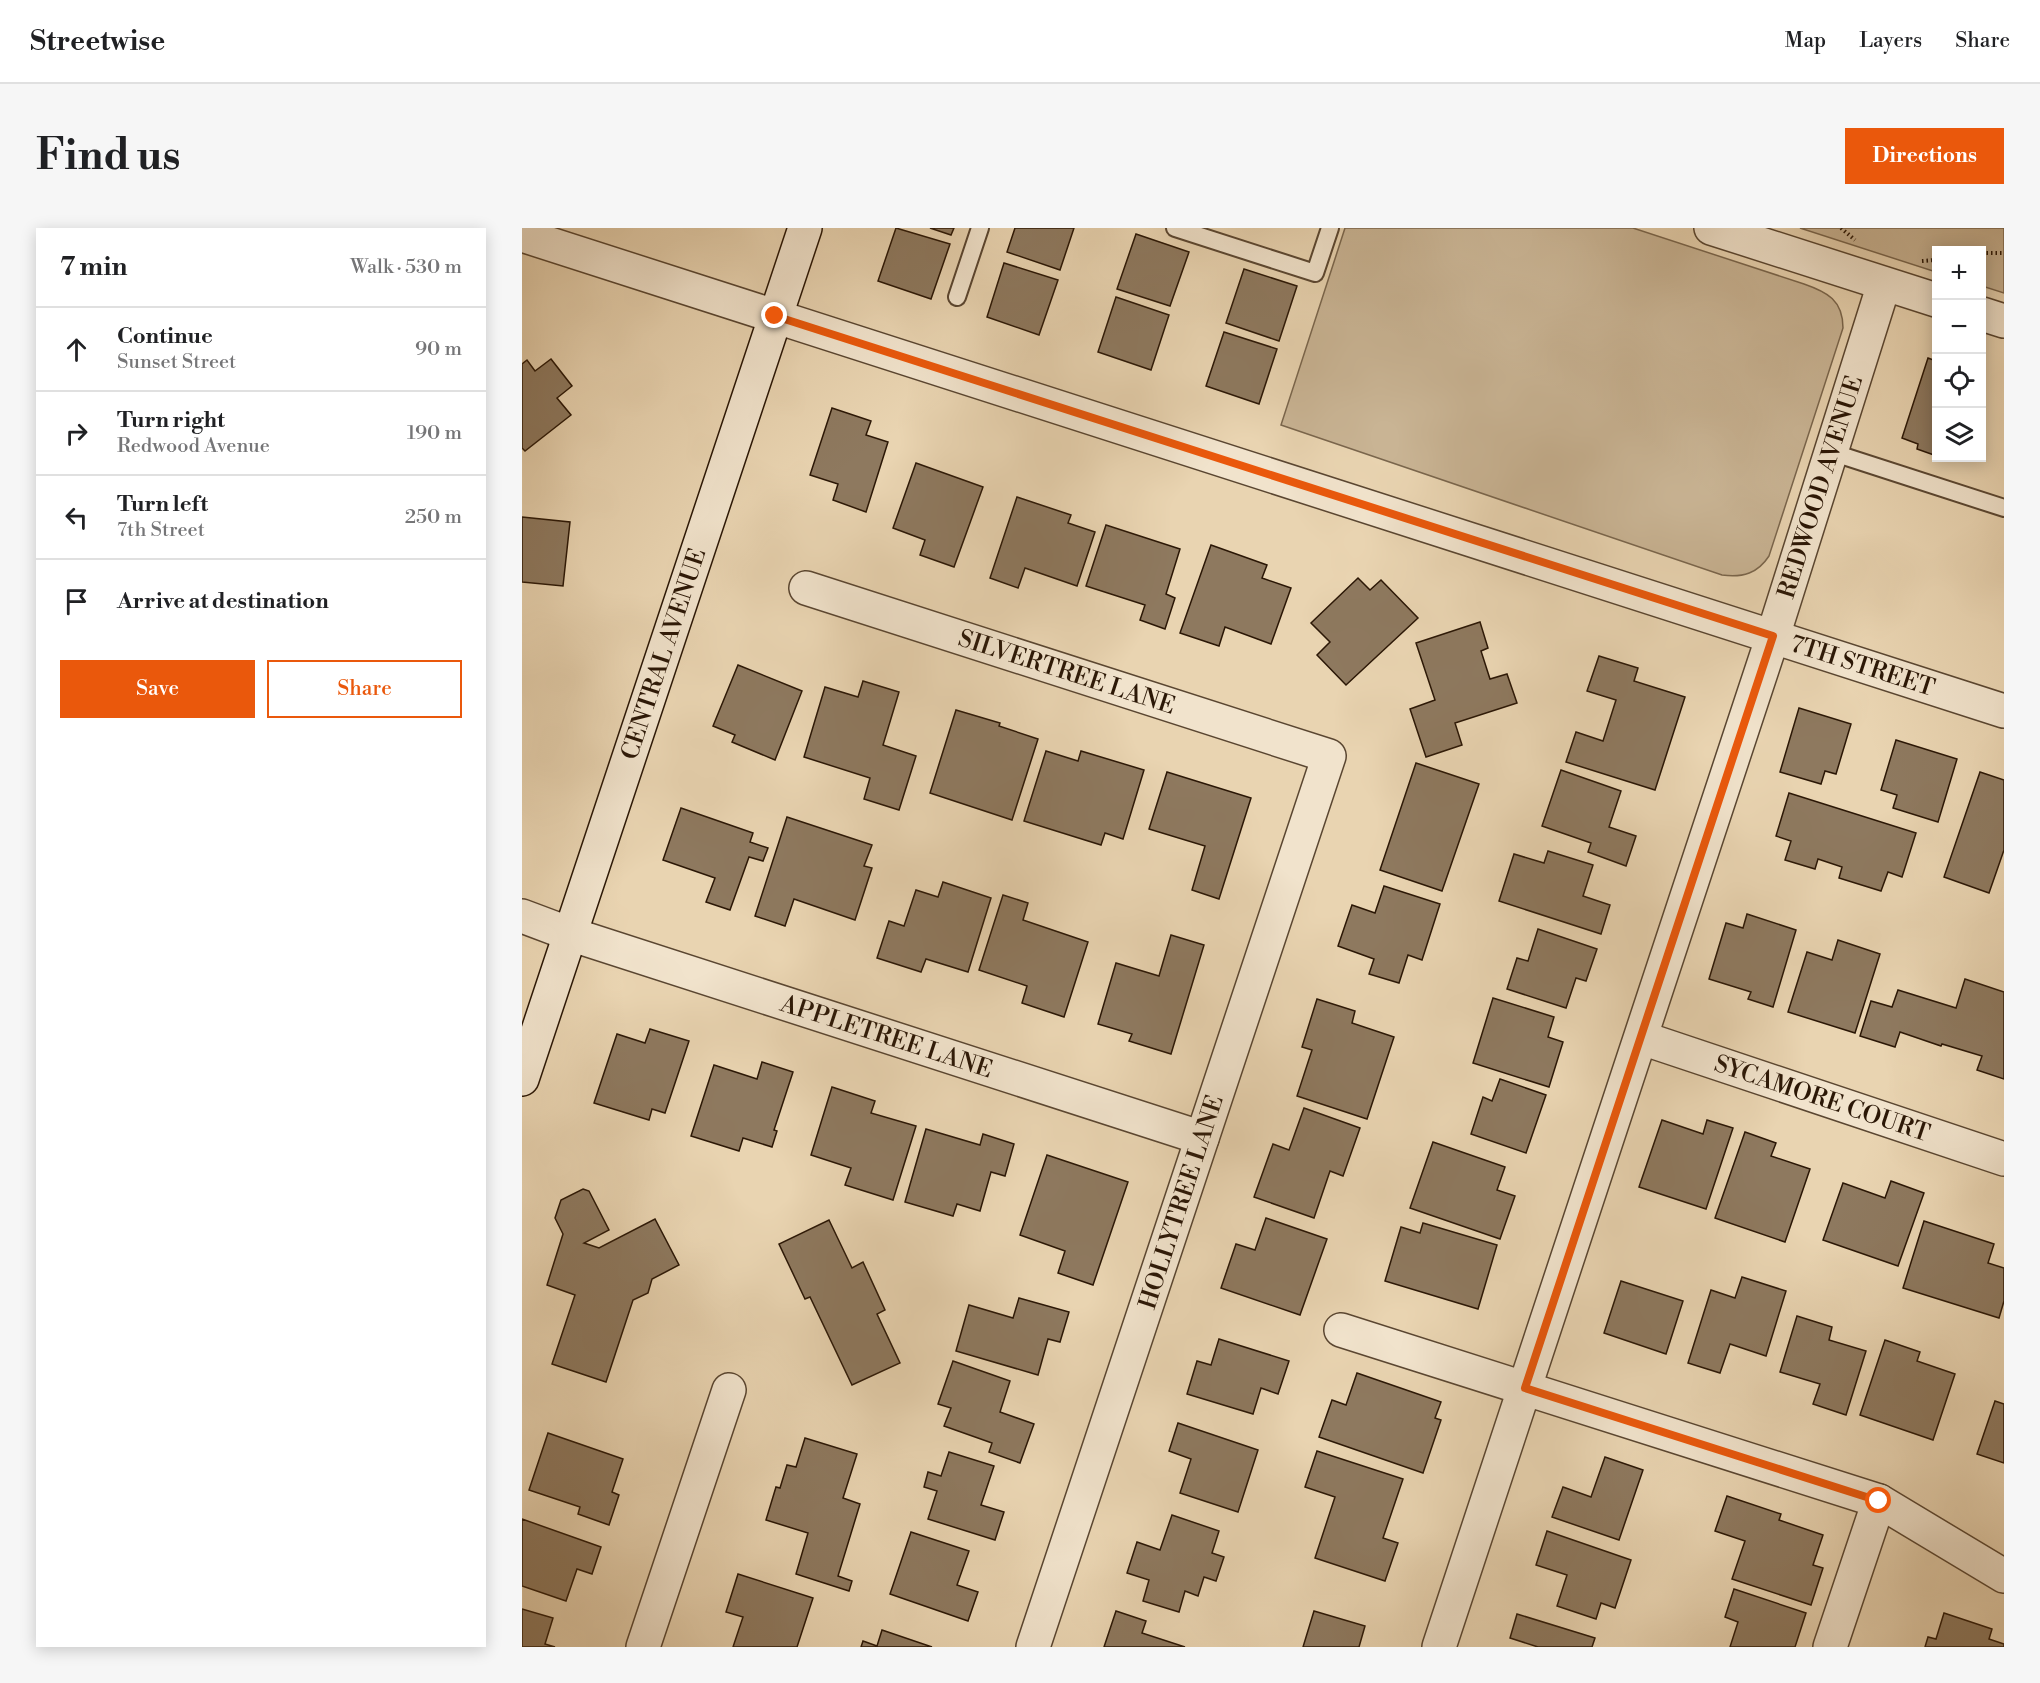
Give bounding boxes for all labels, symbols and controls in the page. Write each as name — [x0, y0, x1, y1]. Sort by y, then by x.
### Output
text: Streetwise — [30, 24, 165, 59]
text: Map — [1785, 28, 1826, 54]
text: Layers — [1859, 28, 1922, 54]
text: Share — [1955, 28, 2010, 54]
button: Directions — [1845, 128, 2004, 184]
text: Find us — [36, 130, 180, 183]
map controls — [1932, 246, 1986, 462]
button: + — [1932, 246, 1986, 300]
text: 7 min — [60, 251, 127, 283]
text: Walk · 530 m — [350, 255, 462, 280]
button: − — [1932, 300, 1986, 354]
route end — [761, 302, 787, 328]
text: Continue — [117, 323, 213, 350]
icon: ahead — [60, 333, 93, 366]
text: 90 m — [415, 337, 462, 362]
text: Sunset Street — [117, 350, 236, 375]
button: locate — [1932, 354, 1986, 408]
street label: REDWOOD AVENUE — [1772, 372, 1870, 602]
text: Turn right — [117, 407, 225, 434]
button: layers — [1932, 408, 1986, 462]
icon: right — [60, 417, 93, 450]
text: 190 m — [407, 421, 462, 446]
text: Redwood Avenue — [117, 434, 270, 459]
text: Turn left — [117, 491, 208, 518]
icon: left — [60, 501, 93, 534]
text: 250 m — [405, 505, 462, 530]
text: 7th Street — [117, 518, 205, 543]
street label: CENTRAL AVENUE — [615, 545, 713, 764]
icon: arrive — [60, 585, 93, 618]
text: Arrive at destination — [117, 588, 329, 615]
street label: SILVERTREE LANE — [954, 624, 1179, 722]
street label: 7TH STREET — [1786, 629, 1938, 704]
button: Save — [60, 660, 255, 718]
button: Share — [267, 660, 462, 718]
street label: APPLETREE LANE — [776, 989, 996, 1085]
street label: SYCAMORE COURT — [1710, 1049, 1934, 1149]
street label: HOLLYTREE LANE — [1133, 1091, 1231, 1313]
route start — [1865, 1487, 1891, 1513]

